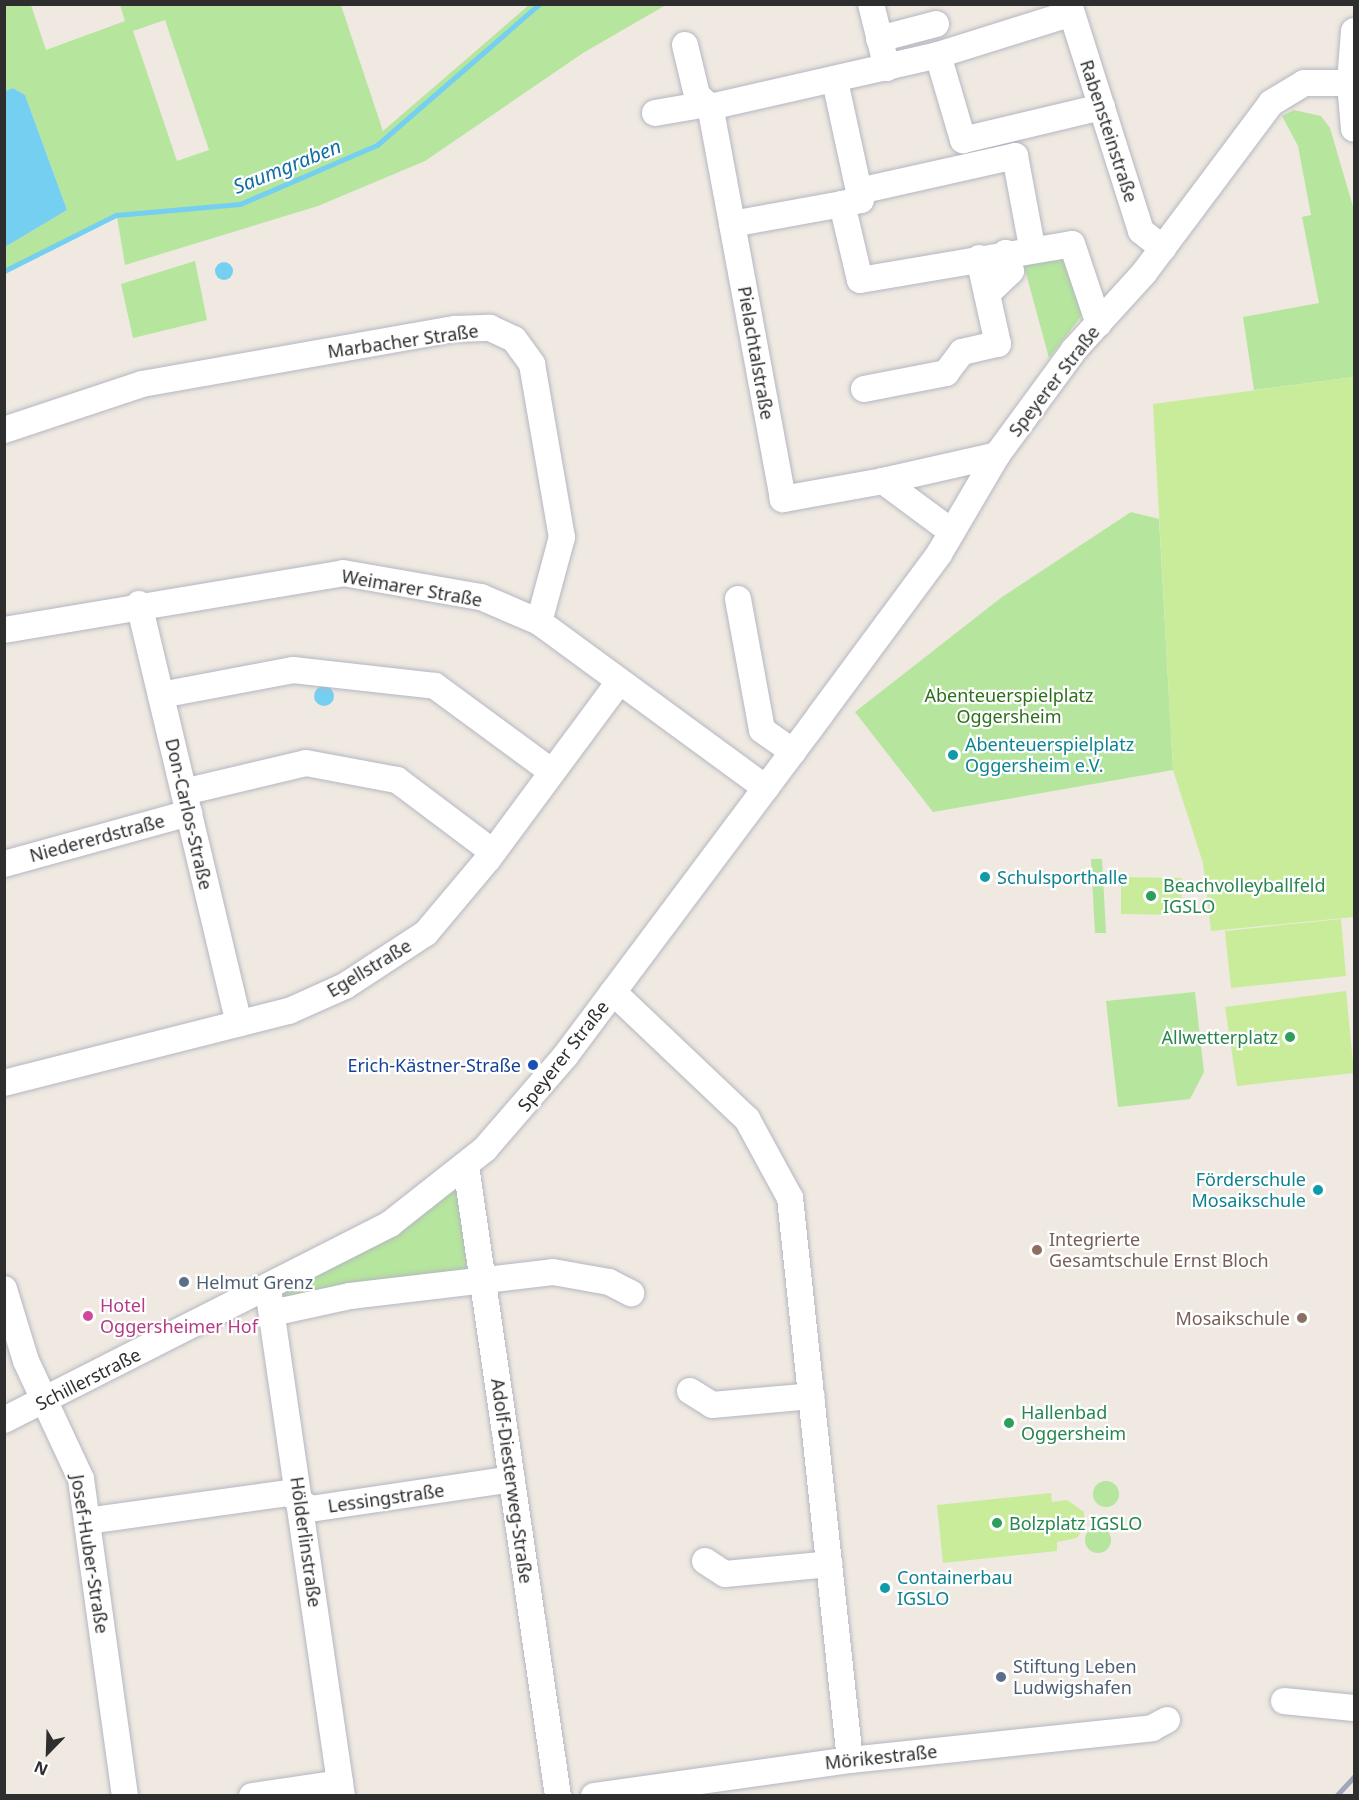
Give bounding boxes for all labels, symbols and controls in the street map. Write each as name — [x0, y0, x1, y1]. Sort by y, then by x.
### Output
street label: Rabensteinstraße — [1076, 57, 1142, 205]
water label: Saumgraben — [230, 133, 344, 199]
street label: Pielachtalstraße — [734, 285, 778, 421]
street label: Marbacher Straße — [326, 320, 480, 362]
street label: Speyerer Straße — [1004, 321, 1104, 441]
street label: Weimarer Straße — [340, 565, 484, 611]
park label: Abenteuerspielplatz Oggersheim — [924, 685, 1094, 728]
place label: Abenteuerspielplatz Oggersheim e.V. — [965, 734, 1134, 777]
street label: Don-Carlos-Straße — [161, 736, 217, 892]
marker: Abenteuerspielplatz Oggersheim e.V. — [946, 748, 960, 762]
street label: Niedererdstraße — [27, 810, 167, 866]
place label: Schulsporthalle — [997, 866, 1128, 888]
marker: Schulsporthalle — [978, 870, 992, 884]
place label: Beachvolleyballfeld IGSLO — [1163, 875, 1326, 918]
marker: Beachvolleyballfeld IGSLO — [1144, 889, 1158, 903]
street label: Egellstraße — [323, 934, 415, 1002]
street label: Speyerer Straße — [513, 996, 613, 1116]
place label: Allwetterplatz — [1162, 1026, 1278, 1048]
marker: Allwetterplatz — [1283, 1030, 1297, 1044]
place label: Erich-Kästner-Straße — [347, 1054, 521, 1076]
marker: Erich-Kästner-Straße — [526, 1058, 540, 1072]
place label: Förderschule Mosaikschule — [1192, 1169, 1306, 1212]
marker: Förderschule Mosaikschule — [1311, 1183, 1325, 1197]
place label: Integrierte Gesamtschule Ernst Bloch — [1049, 1229, 1269, 1272]
marker: Integrierte Gesamtschule Ernst Bloch — [1030, 1243, 1044, 1257]
place label: Helmut Grenz — [196, 1271, 313, 1293]
marker: Helmut Grenz — [177, 1275, 191, 1289]
place label: Hotel Oggersheimer Hof — [100, 1295, 258, 1338]
place label: Mosaikschule — [1176, 1307, 1290, 1329]
marker: Hotel Oggersheimer Hof — [81, 1309, 95, 1323]
marker: Mosaikschule — [1295, 1311, 1309, 1325]
street label: Schillerstraße — [32, 1343, 144, 1415]
street label: Adolf-Diesterweg-Straße — [487, 1377, 537, 1585]
place label: Hallenbad Oggersheim — [1021, 1402, 1126, 1444]
marker: Hallenbad Oggersheim — [1002, 1416, 1016, 1430]
street label: Josef-Huber-Straße — [67, 1473, 113, 1635]
street label: Hölderlinstraße — [286, 1475, 326, 1609]
street label: Lessingstraße — [326, 1479, 446, 1517]
place label: Bolzplatz IGSLO — [1009, 1512, 1142, 1534]
marker: Bolzplatz IGSLO — [990, 1516, 1004, 1530]
place label: Containerbau IGSLO — [897, 1567, 1013, 1610]
marker: Containerbau IGSLO — [878, 1581, 892, 1595]
place label: Stiftung Leben Ludwigshafen — [1013, 1656, 1137, 1698]
marker: Stiftung Leben Ludwigshafen — [994, 1670, 1008, 1684]
north arrow — [18, 1722, 78, 1782]
street label: Mörikestraße — [824, 1740, 938, 1774]
text: N — [31, 1756, 51, 1781]

